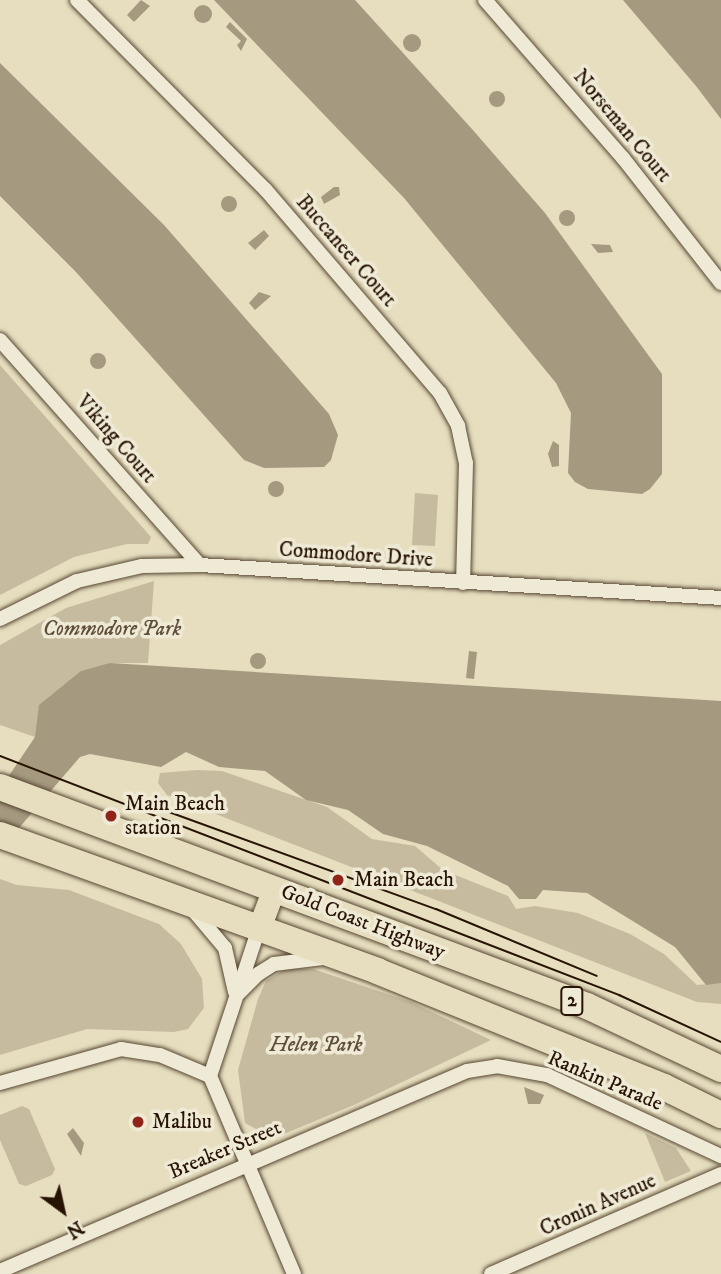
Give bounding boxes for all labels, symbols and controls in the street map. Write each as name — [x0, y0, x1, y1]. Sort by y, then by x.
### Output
street label: Norseman Court — [568, 64, 676, 188]
street label: Buccaneer Court — [291, 190, 401, 312]
street label: Viking Court — [71, 390, 161, 488]
street label: Commodore Drive — [278, 537, 434, 573]
park label: Commodore Park — [43, 616, 181, 642]
place label: Main Beach station — [125, 791, 225, 841]
marker: Main Beach station — [103, 808, 119, 824]
place label: Main Beach — [354, 867, 454, 893]
marker: Main Beach — [328, 870, 348, 890]
street label: Gold Coast Highway — [277, 879, 449, 965]
road number: 2 — [560, 986, 584, 1016]
park label: Helen Park — [269, 1032, 363, 1058]
street label: Rankin Parade — [544, 1046, 666, 1116]
place label: Malibu — [152, 1109, 212, 1135]
marker: Malibu — [130, 1114, 146, 1130]
street label: Breaker Street — [165, 1115, 285, 1185]
street label: Cronin Avenue — [536, 1168, 660, 1242]
north arrow — [28, 1176, 98, 1246]
text: N — [62, 1215, 88, 1243]

